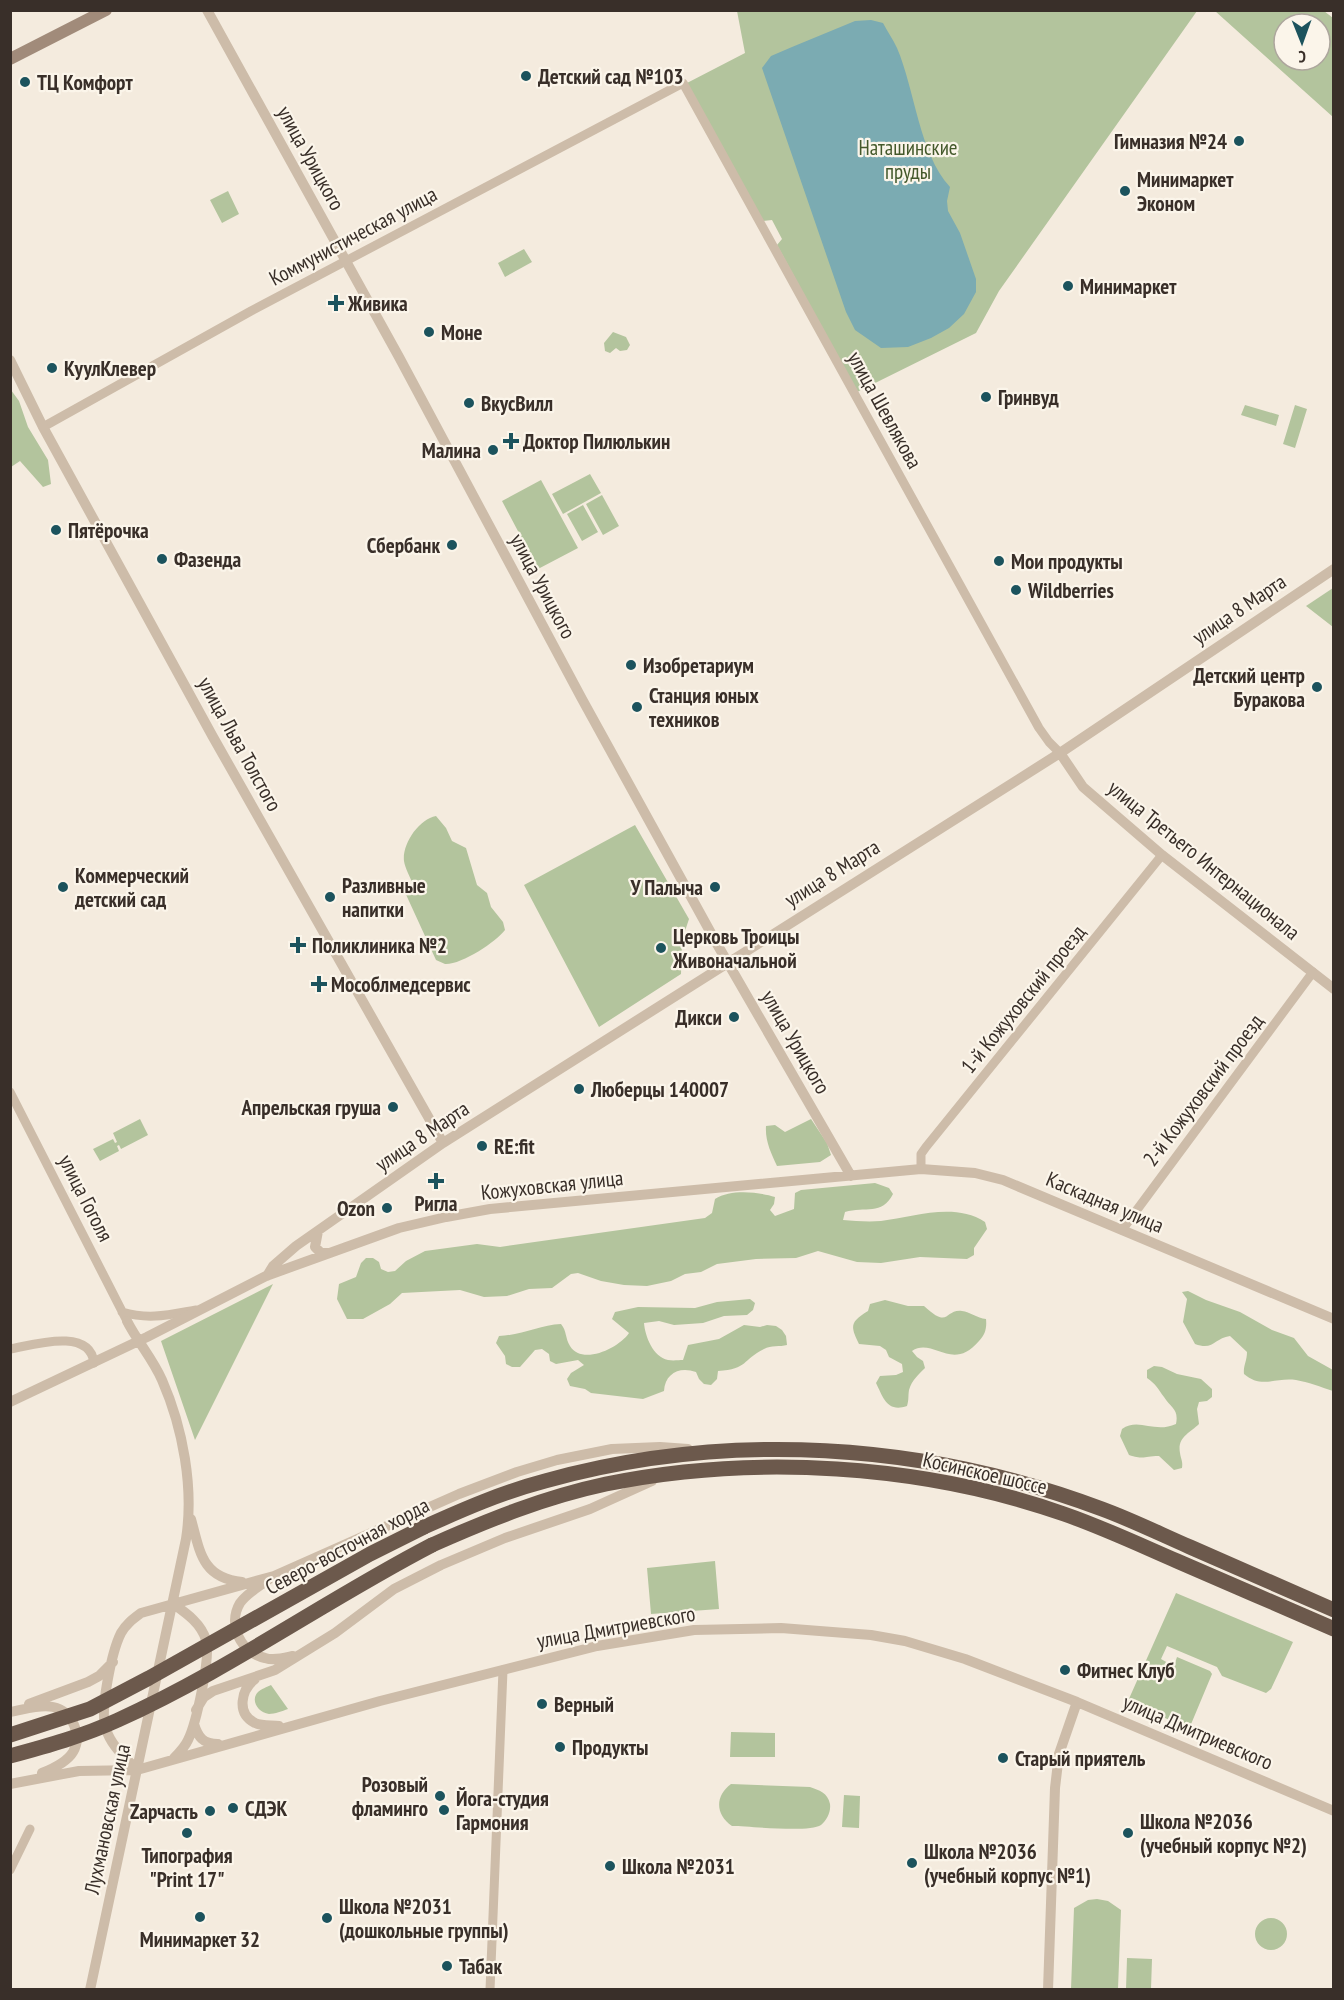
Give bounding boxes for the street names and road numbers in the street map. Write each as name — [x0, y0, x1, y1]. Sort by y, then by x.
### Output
street label: улица Урицкого — [271, 101, 351, 215]
street label: Коммунистическая улица — [264, 180, 442, 292]
street label: улица Шевлякова — [842, 347, 928, 473]
street label: улица Урицкого — [504, 529, 582, 643]
street label: улица 8 Марта — [1187, 568, 1291, 650]
street label: улица Льва Толстого — [192, 672, 288, 816]
street label: улица Третьего Интернационала — [1103, 774, 1305, 946]
street label: улица 8 Марта — [779, 833, 885, 913]
street label: 1-й Кожуховский проезд — [955, 919, 1091, 1079]
street label: улица Урицкого — [755, 985, 837, 1099]
street label: 2-й Кожуховский проезд — [1137, 1009, 1269, 1171]
street label: улица 8 Марта — [370, 1095, 474, 1177]
street label: улица Гоголя — [53, 1150, 119, 1246]
street label: Кожуховская улица — [480, 1164, 624, 1206]
street label: Каскадная улица — [1042, 1165, 1168, 1239]
street label: Косинское шоссе — [920, 1446, 1050, 1500]
street label: Северо-восточная хорда — [260, 1491, 434, 1601]
street label: улица Дмитриевского — [535, 1600, 697, 1654]
street label: улица Дмитриевского — [1119, 1688, 1277, 1776]
street label: Лухмановская улица — [78, 1742, 136, 1897]

